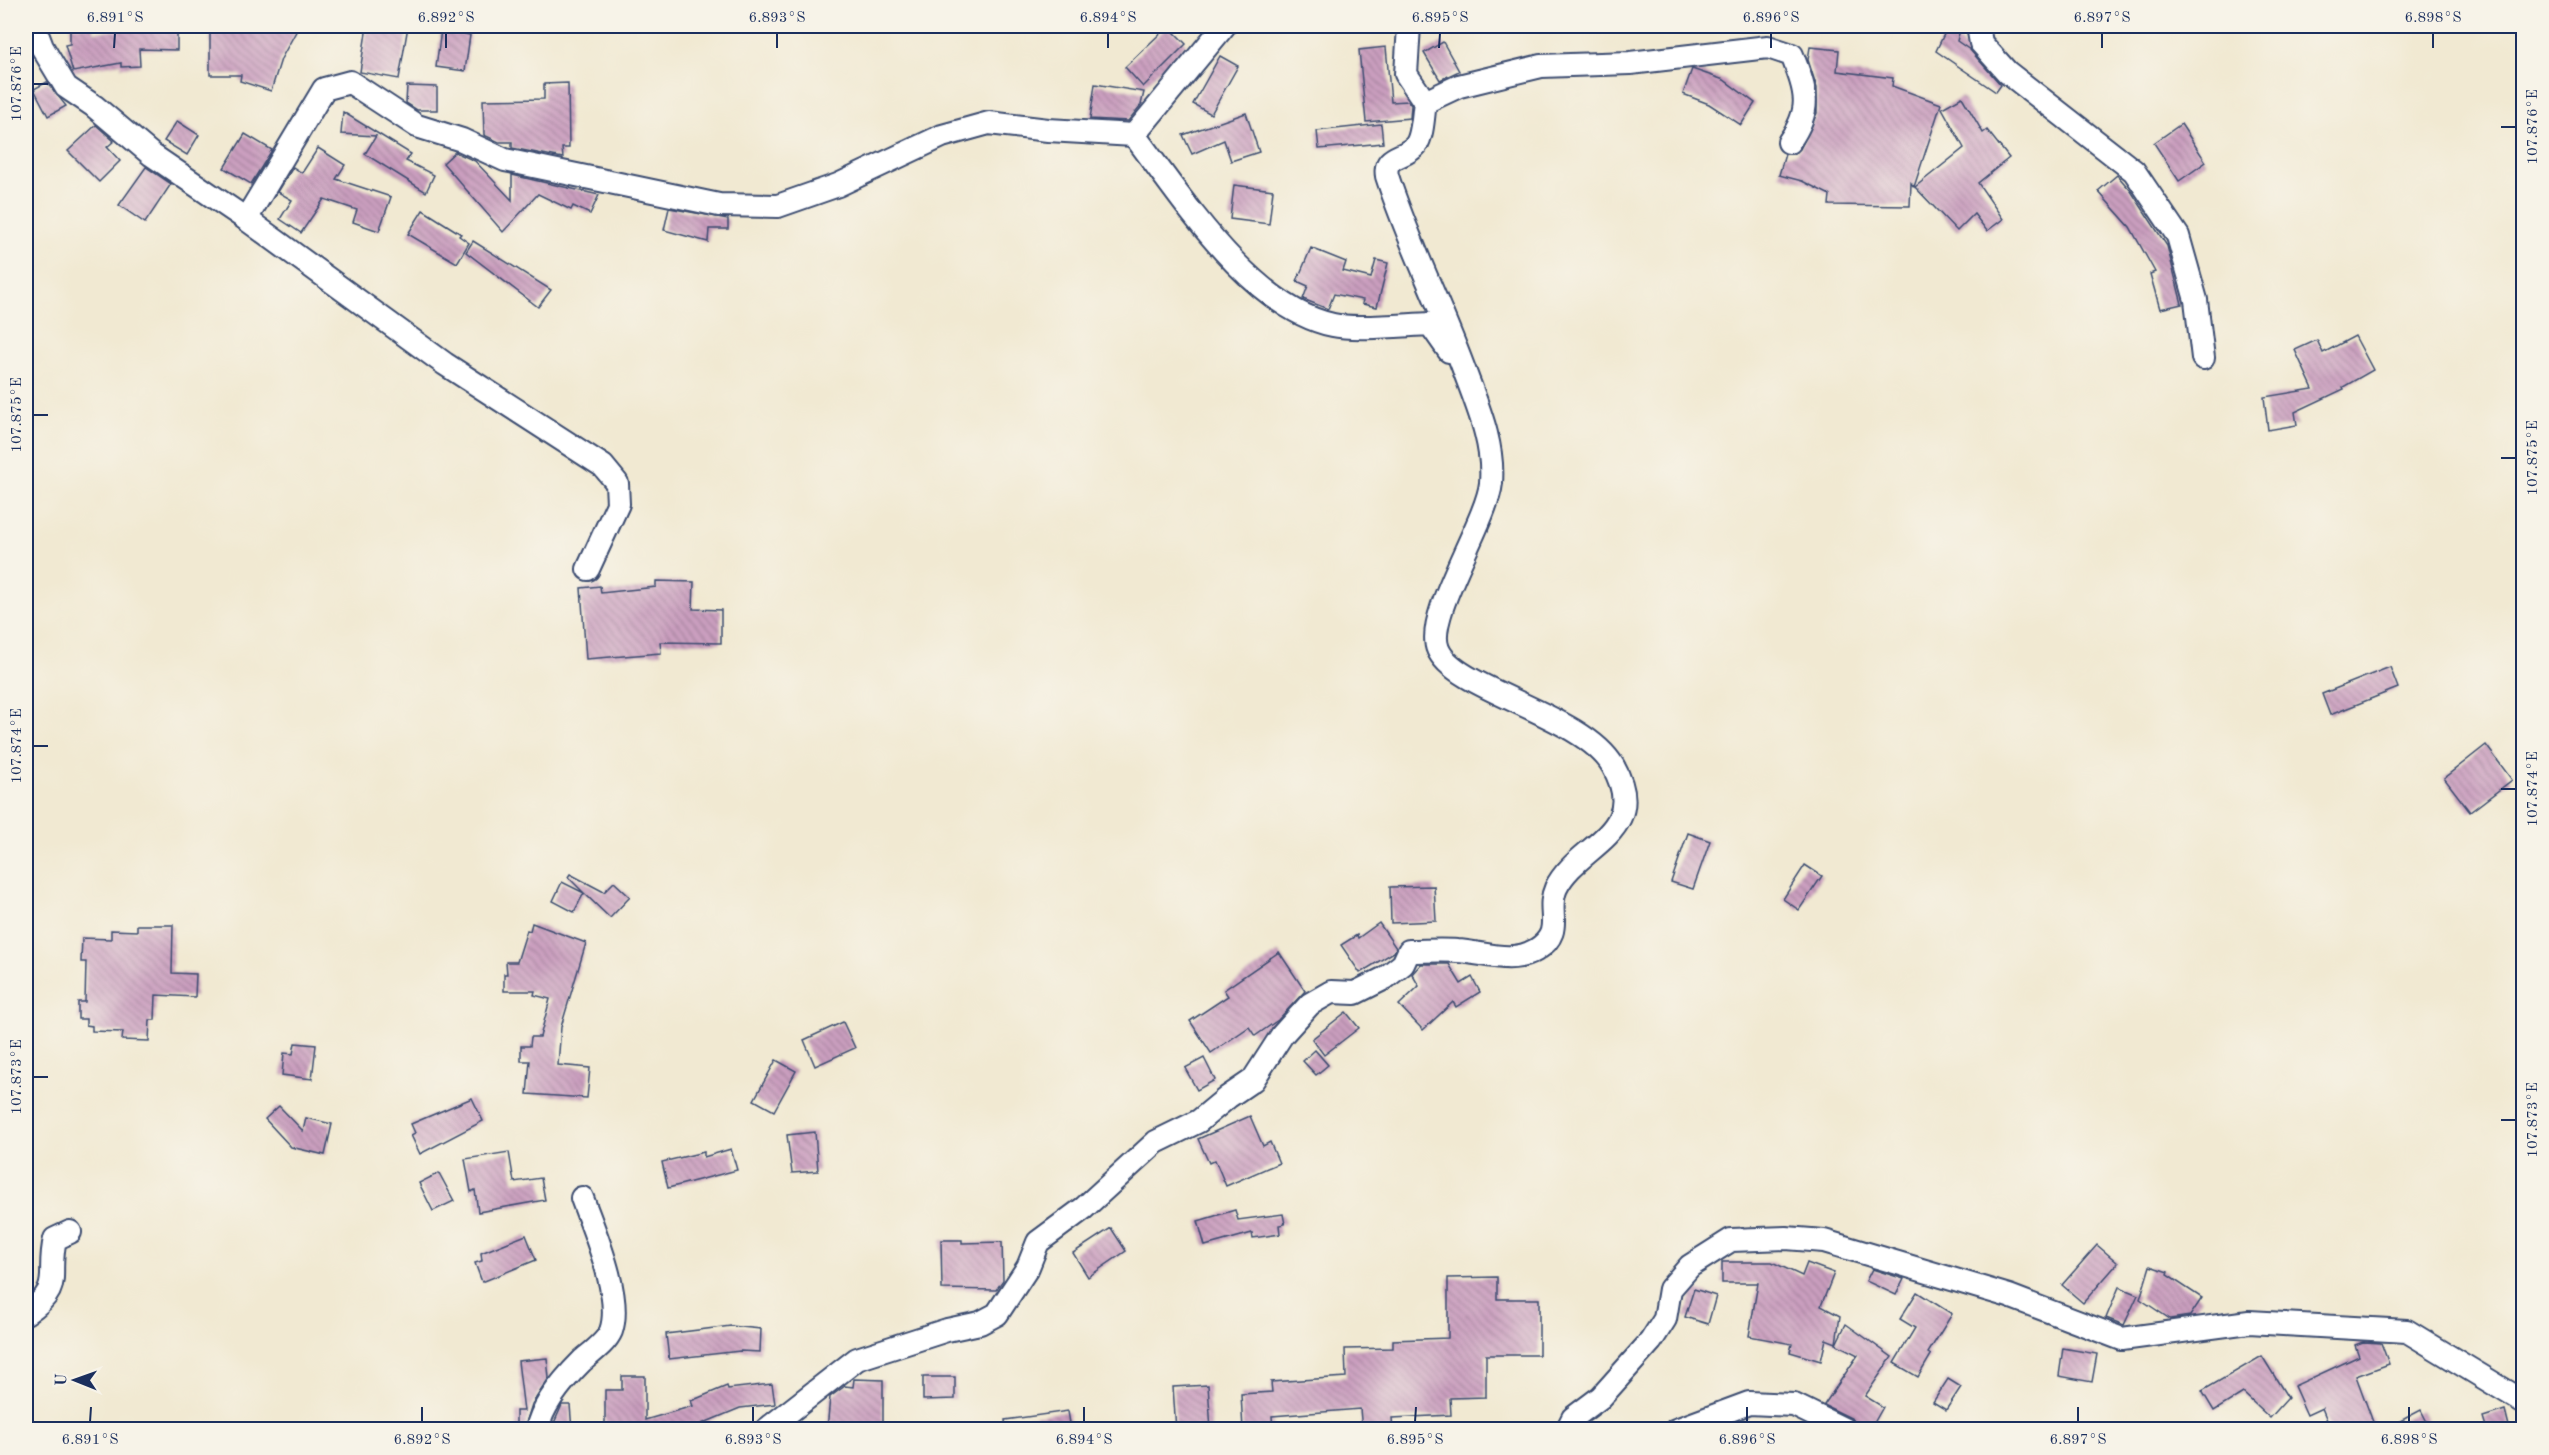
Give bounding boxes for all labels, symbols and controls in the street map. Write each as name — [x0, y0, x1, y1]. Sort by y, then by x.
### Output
text: 6.891°S — [86, 11, 144, 26]
text: 6.892°S — [417, 11, 475, 26]
text: 6.893°S — [748, 11, 806, 26]
text: 6.894°S — [1079, 11, 1137, 26]
text: 6.895°S — [1411, 11, 1469, 26]
text: 6.896°S — [1742, 11, 1800, 26]
text: 6.897°S — [2073, 11, 2131, 26]
text: 6.898°S — [2404, 11, 2462, 26]
text: 107.876°E — [10, 46, 25, 122]
text: 107.876°E — [2526, 89, 2541, 165]
text: 107.875°E — [10, 377, 25, 453]
text: 107.875°E — [2526, 420, 2541, 496]
text: 107.874°E — [10, 708, 25, 784]
text: 107.874°E — [2526, 751, 2541, 827]
text: 107.873°E — [10, 1039, 25, 1115]
text: 107.873°E — [2526, 1082, 2541, 1158]
north arrow — [45, 1350, 105, 1410]
text: U — [54, 1373, 70, 1386]
text: 6.891°S — [61, 1433, 119, 1448]
text: 6.892°S — [393, 1433, 451, 1448]
text: 6.893°S — [724, 1433, 782, 1448]
text: 6.894°S — [1055, 1433, 1113, 1448]
text: 6.895°S — [1386, 1433, 1444, 1448]
text: 6.896°S — [1718, 1433, 1776, 1448]
text: 6.897°S — [2049, 1433, 2107, 1448]
text: 6.898°S — [2380, 1433, 2438, 1448]

